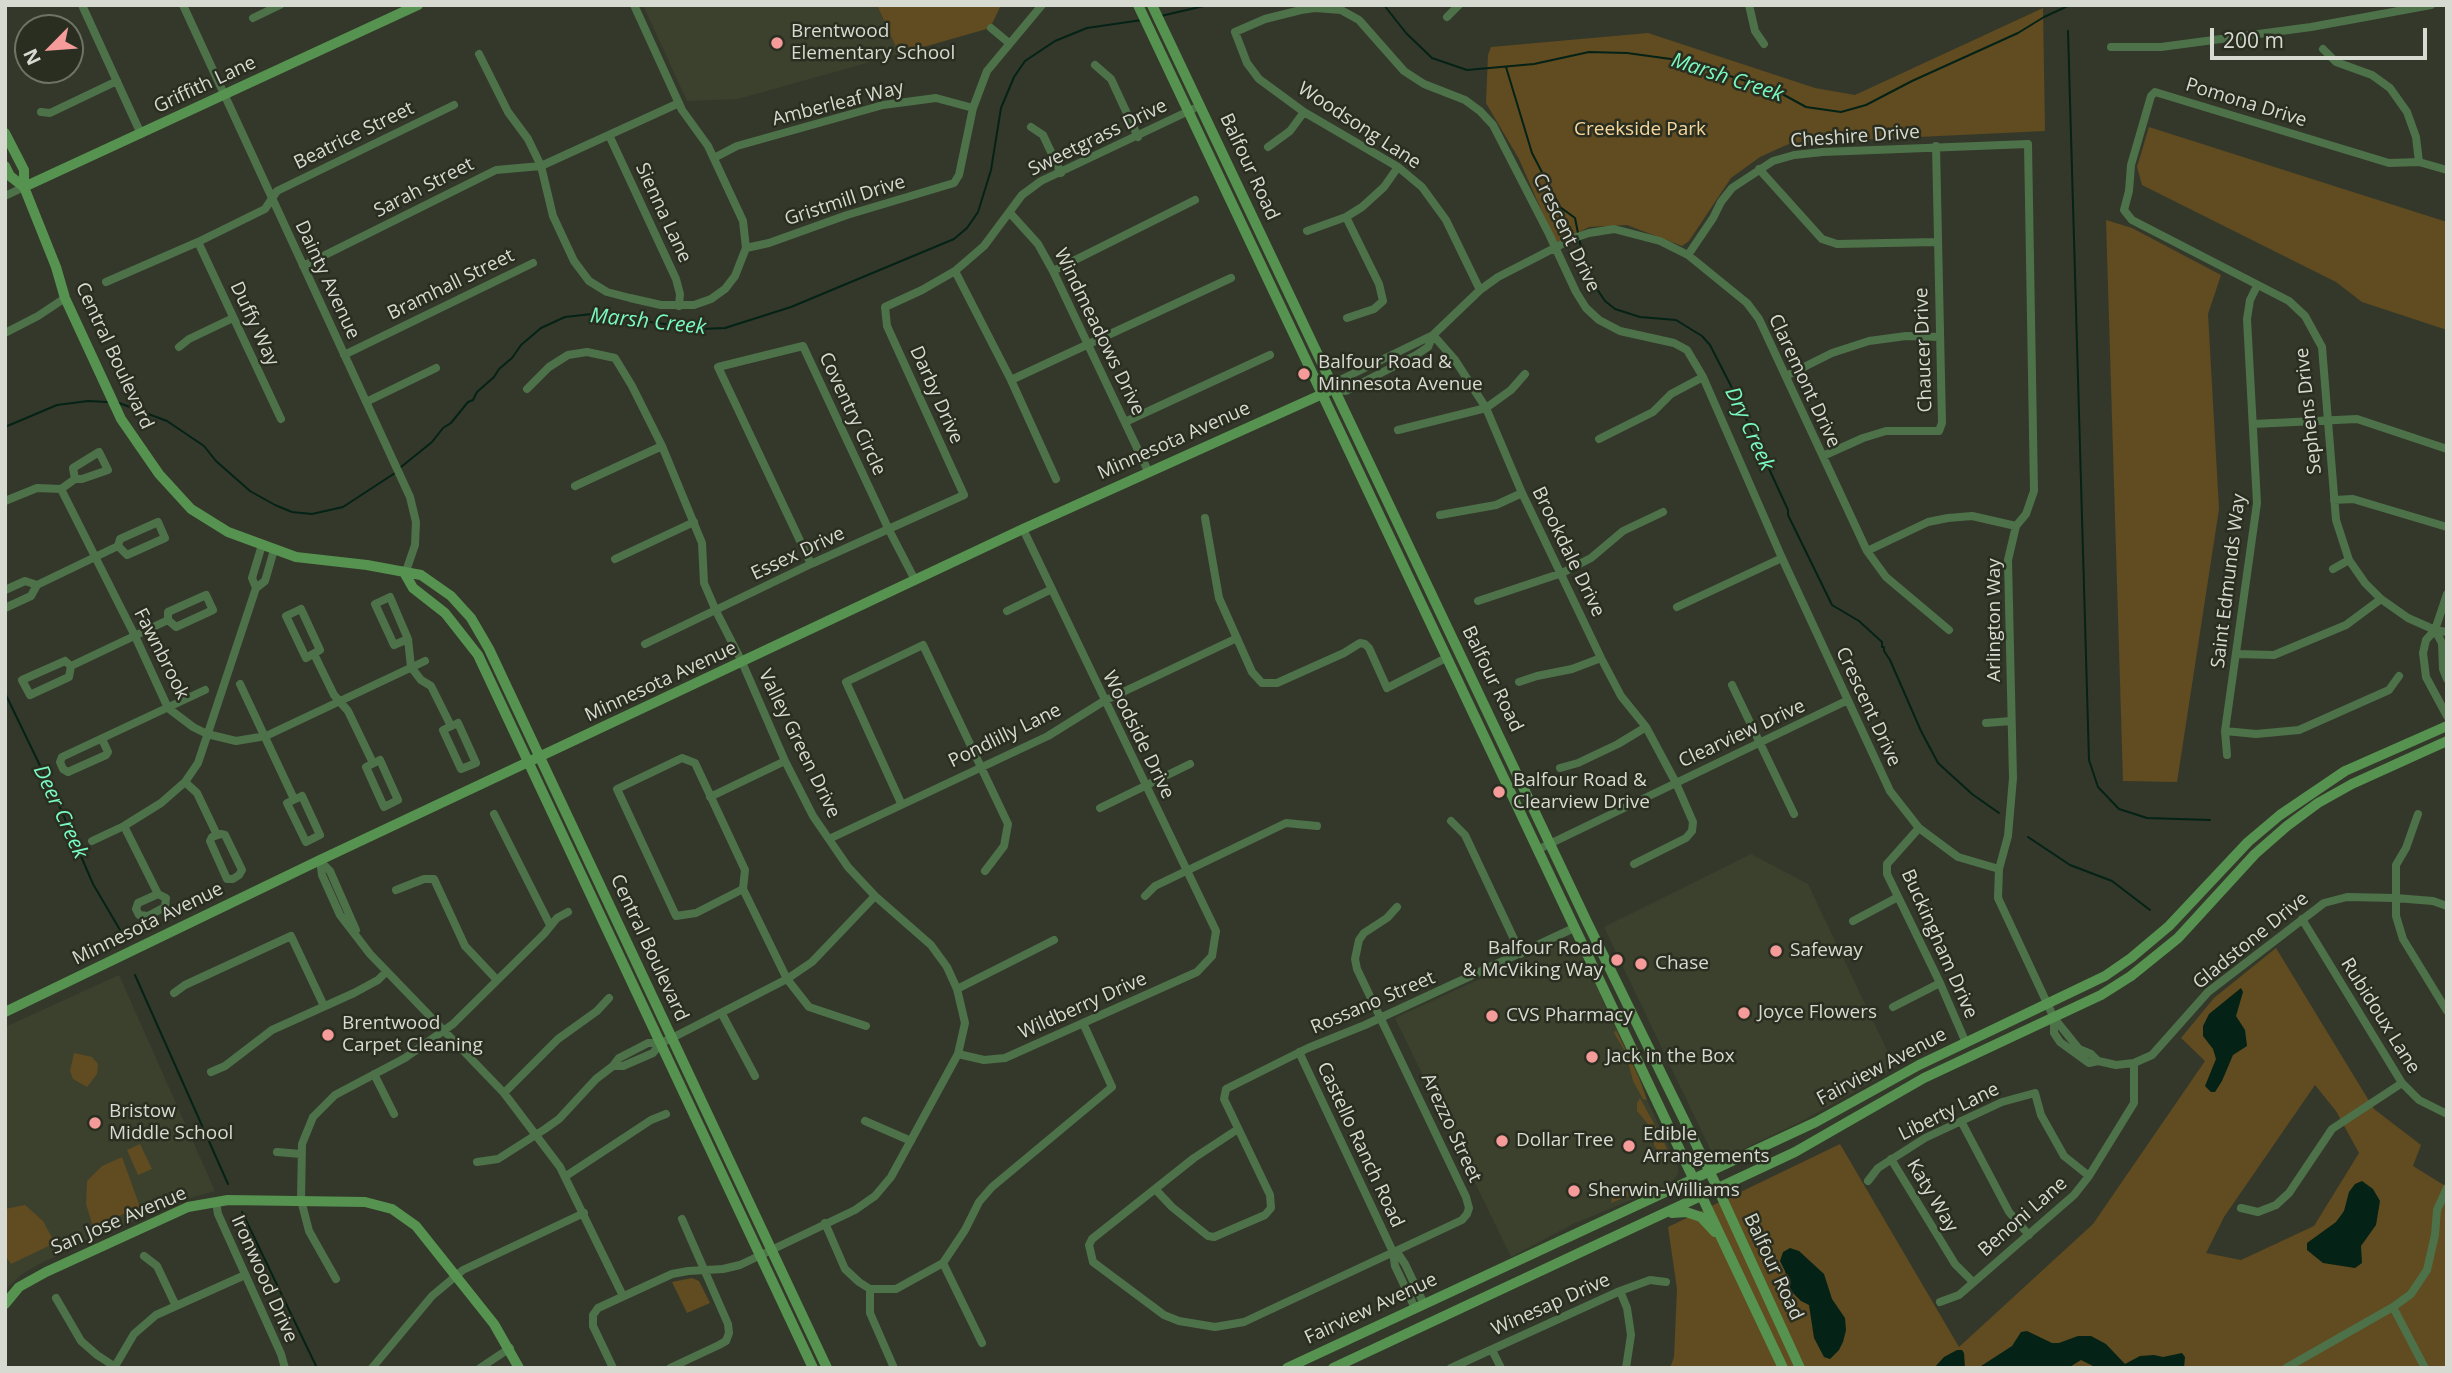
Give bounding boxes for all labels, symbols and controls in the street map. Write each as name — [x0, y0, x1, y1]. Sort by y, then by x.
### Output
north arrow — [14, 14, 84, 84]
scale bar — [2214, 14, 2431, 58]
place label: Brentwood Elementary School — [791, 21, 955, 65]
text: 200 m — [2223, 26, 2284, 54]
marker: Brentwood Elementary School — [769, 35, 785, 51]
text: N — [17, 45, 47, 70]
water label: Marsh Creek — [1668, 48, 1786, 108]
street label: Griffith Lane — [150, 51, 260, 119]
street label: Pomona Drive — [2183, 74, 2309, 132]
street label: Amberleaf Way — [770, 77, 906, 131]
street label: Woodsong Lane — [1293, 78, 1425, 174]
street label: Sweetgrass Drive — [1025, 95, 1171, 181]
street label: Beatrice Street — [290, 97, 418, 175]
street label: Balfour Road — [1214, 110, 1284, 224]
park label: Creekside Park — [1574, 119, 1706, 141]
street label: Cheshire Drive — [1790, 121, 1920, 153]
street label: Sarah Street — [370, 153, 478, 223]
street label: Sienna Lane — [630, 159, 696, 267]
street label: Crescent Drive — [1527, 170, 1605, 296]
street label: Gristmill Drive — [782, 171, 908, 231]
street label: Dainty Avenue — [290, 217, 364, 343]
street label: Bramhall Street — [384, 245, 518, 325]
street label: Windmeadows Drive — [1049, 245, 1149, 419]
street label: Duffy Way — [225, 278, 283, 370]
street label: Central Boulevard — [70, 279, 158, 433]
street label: Chaucer Drive — [1910, 287, 1938, 413]
water label: Marsh Creek — [589, 303, 707, 341]
street label: Claremont Drive — [1763, 311, 1845, 451]
street label: Darby Drive — [904, 343, 968, 447]
street label: Sephens Drive — [2291, 347, 2327, 475]
street label: Coventry Circle — [814, 349, 890, 479]
place label: Balfour Road & Minnesota Avenue — [1318, 352, 1483, 396]
marker: Balfour Road & Minnesota Avenue — [1296, 366, 1312, 382]
water label: Dry Creek — [1719, 383, 1779, 475]
street label: Minnesota Avenue — [1094, 397, 1254, 485]
street label: Brookdale Drive — [1527, 483, 1609, 621]
street label: Saint Edmunds Way — [2207, 493, 2251, 669]
street label: Essex Drive — [748, 522, 848, 586]
street label: Arlington Way — [1984, 558, 2006, 682]
street label: Fawnbrook — [128, 605, 194, 703]
street label: Balfour Road — [1457, 622, 1527, 736]
street label: Minnesota Avenue — [582, 637, 740, 727]
street label: Crescent Drive — [1830, 644, 1906, 770]
street label: Valley Green Drive — [753, 666, 845, 822]
street label: Woodside Drive — [1097, 667, 1179, 803]
street label: Clearview Drive — [1675, 695, 1809, 773]
street label: Pondlilly Lane — [945, 699, 1065, 773]
water label: Deer Creek — [27, 761, 93, 863]
place label: Balfour Road & Clearview Drive — [1513, 770, 1650, 814]
marker: Balfour Road & Clearview Drive — [1491, 784, 1507, 800]
street label: Buckingham Drive — [1896, 866, 1982, 1022]
street label: Central Boulevard — [605, 871, 693, 1025]
street label: Minnesota Avenue — [69, 878, 227, 970]
street label: Gladstone Drive — [2189, 888, 2313, 994]
place label: Balfour Road & McViking Way — [1463, 938, 1603, 982]
place label: Safeway — [1790, 940, 1863, 962]
marker: Safeway — [1768, 943, 1784, 959]
marker: Balfour Road & McViking Way — [1609, 952, 1625, 968]
place label: Chase — [1655, 953, 1709, 975]
street label: Rubidoux Lane — [2335, 954, 2425, 1078]
marker: Chase — [1633, 956, 1649, 972]
street label: Rossano Street — [1307, 967, 1439, 1039]
street label: Wildberry Drive — [1016, 968, 1150, 1044]
place label: Joyce Flowers — [1758, 1002, 1877, 1024]
place label: CVS Pharmacy — [1506, 1005, 1633, 1027]
marker: Joyce Flowers — [1736, 1005, 1752, 1021]
marker: CVS Pharmacy — [1484, 1008, 1500, 1024]
place label: Brentwood Carpet Cleaning — [342, 1013, 483, 1057]
street label: Fairview Avenue — [1813, 1023, 1951, 1111]
marker: Brentwood Carpet Cleaning — [320, 1027, 336, 1043]
place label: Jack in the Box — [1606, 1046, 1735, 1068]
marker: Jack in the Box — [1584, 1049, 1600, 1065]
street label: Castello Ranch Road — [1312, 1059, 1408, 1231]
street label: Arezzo Street — [1416, 1070, 1486, 1186]
street label: Liberty Lane — [1895, 1078, 2003, 1146]
place label: Bristow Middle School — [109, 1101, 233, 1145]
marker: Bristow Middle School — [87, 1115, 103, 1131]
place label: Edible Arrangements — [1643, 1124, 1769, 1168]
place label: Dollar Tree — [1516, 1130, 1614, 1152]
marker: Dollar Tree — [1494, 1133, 1510, 1149]
marker: Edible Arrangements — [1621, 1138, 1637, 1154]
street label: Katy Way — [1901, 1155, 1963, 1237]
street label: Benoni Lane — [1974, 1172, 2072, 1262]
place label: Sherwin-Williams — [1588, 1180, 1740, 1202]
street label: San Jose Avenue — [48, 1182, 190, 1260]
marker: Sherwin-Williams — [1566, 1183, 1582, 1199]
street label: Balfour Road — [1738, 1210, 1808, 1324]
street label: Ironwood Drive — [226, 1212, 302, 1346]
street label: Fairview Avenue — [1301, 1268, 1441, 1350]
street label: Winesap Drive — [1488, 1269, 1614, 1341]

